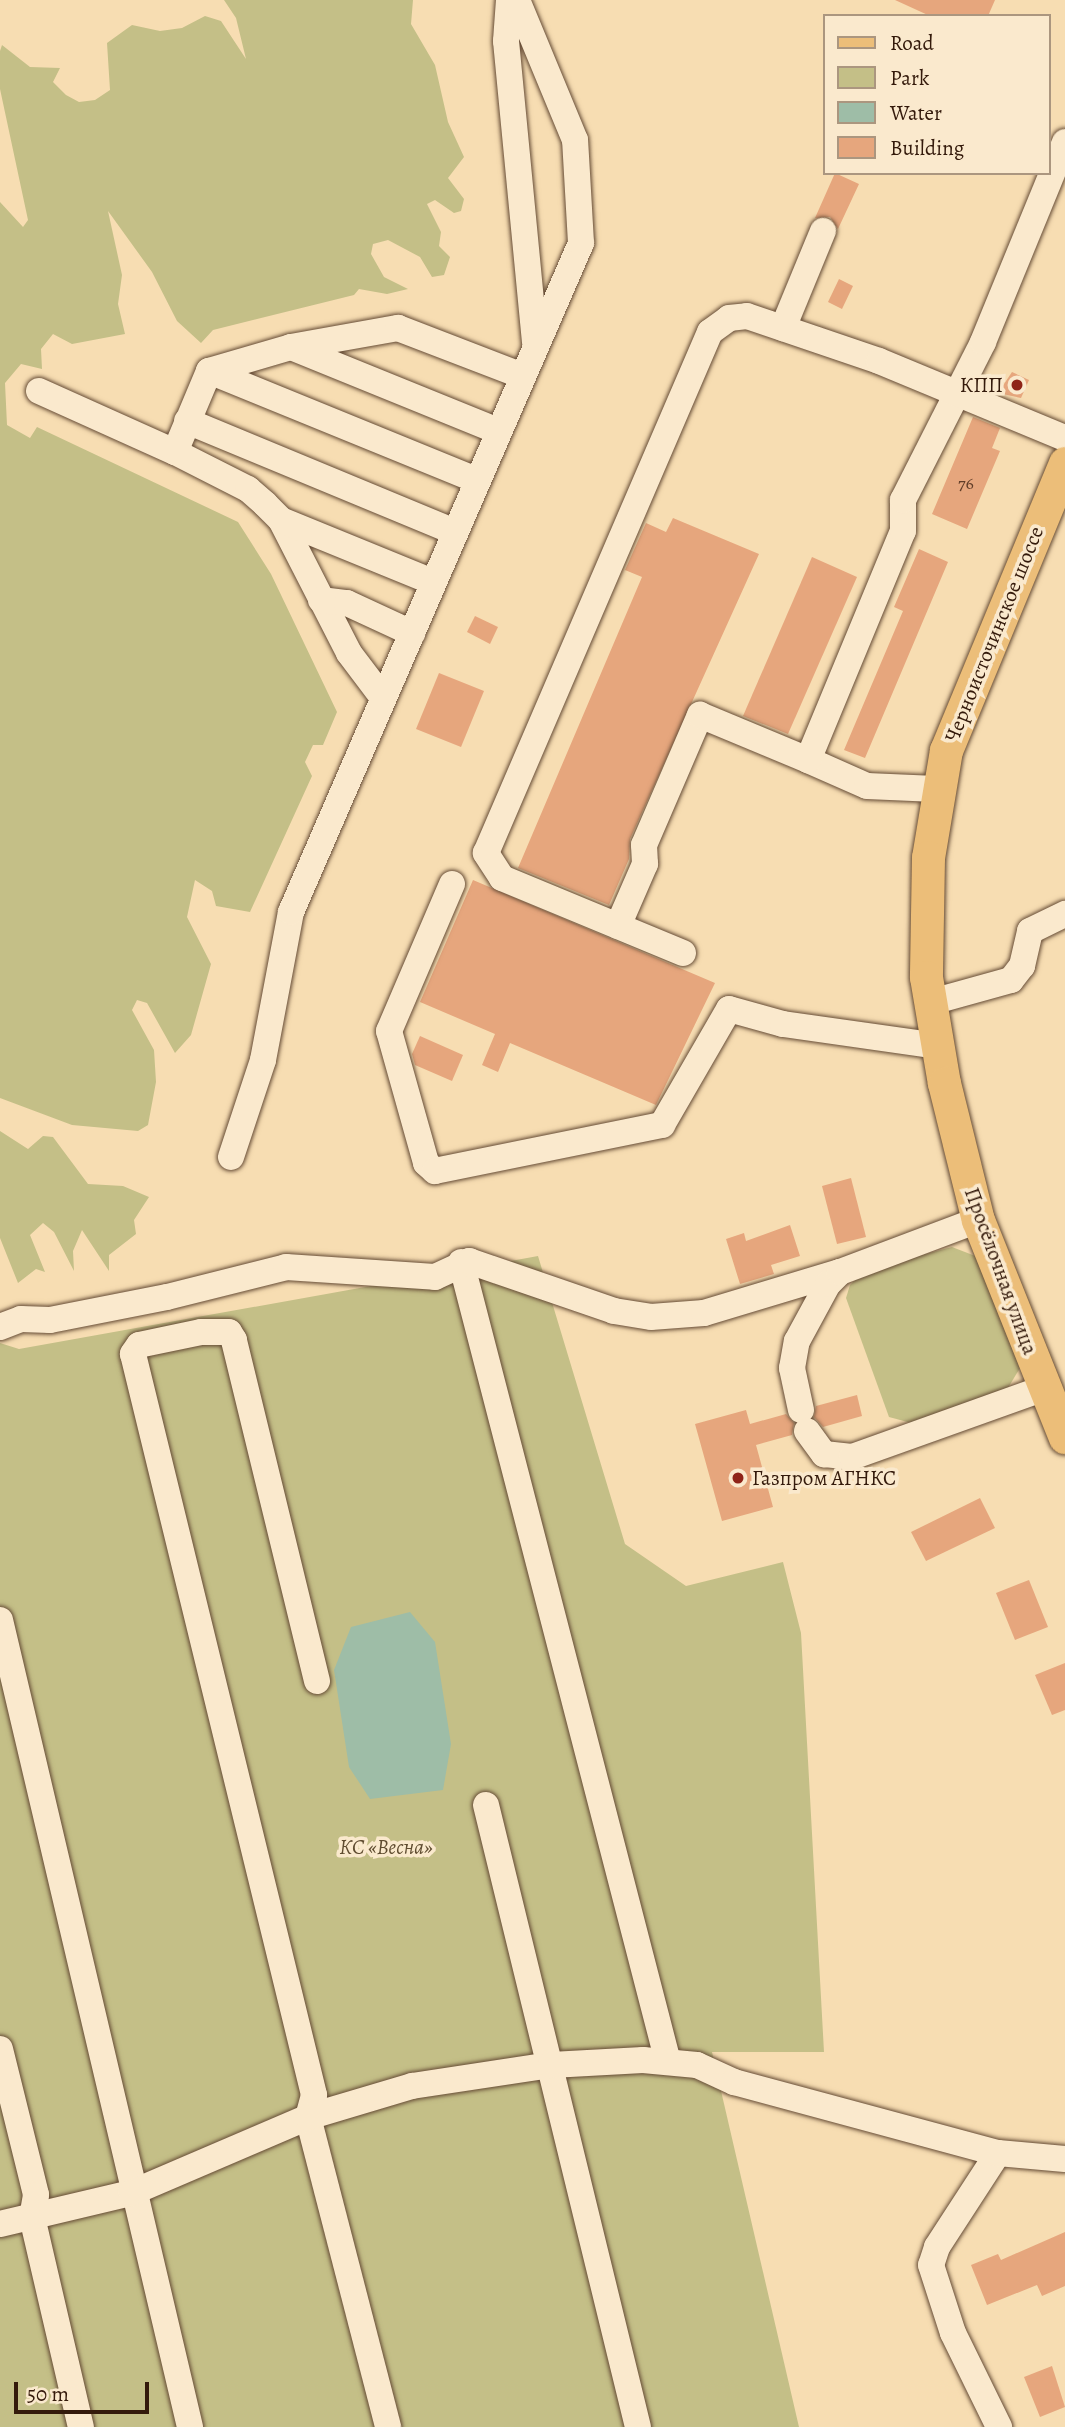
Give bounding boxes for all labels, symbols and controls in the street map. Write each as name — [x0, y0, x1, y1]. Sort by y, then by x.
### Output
legend — [824, 14, 1051, 175]
text: Road — [890, 29, 934, 57]
text: Park — [890, 64, 929, 92]
text: Water — [890, 99, 942, 127]
text: Building — [890, 134, 964, 162]
place label: КПП — [960, 372, 1003, 398]
marker: КПП — [1009, 377, 1025, 393]
house number: 76 — [958, 472, 974, 494]
street label: Черноисточинское шоссе — [939, 522, 1049, 746]
street label: Просёлочная улица — [959, 1184, 1043, 1358]
place label: Газпром АГНКС — [752, 1465, 896, 1491]
marker: Газпром АГНКС — [730, 1470, 746, 1486]
park label: КС «Весна» — [339, 1834, 433, 1860]
scale bar — [18, 2368, 152, 2412]
text: 50 m — [27, 2380, 69, 2408]

